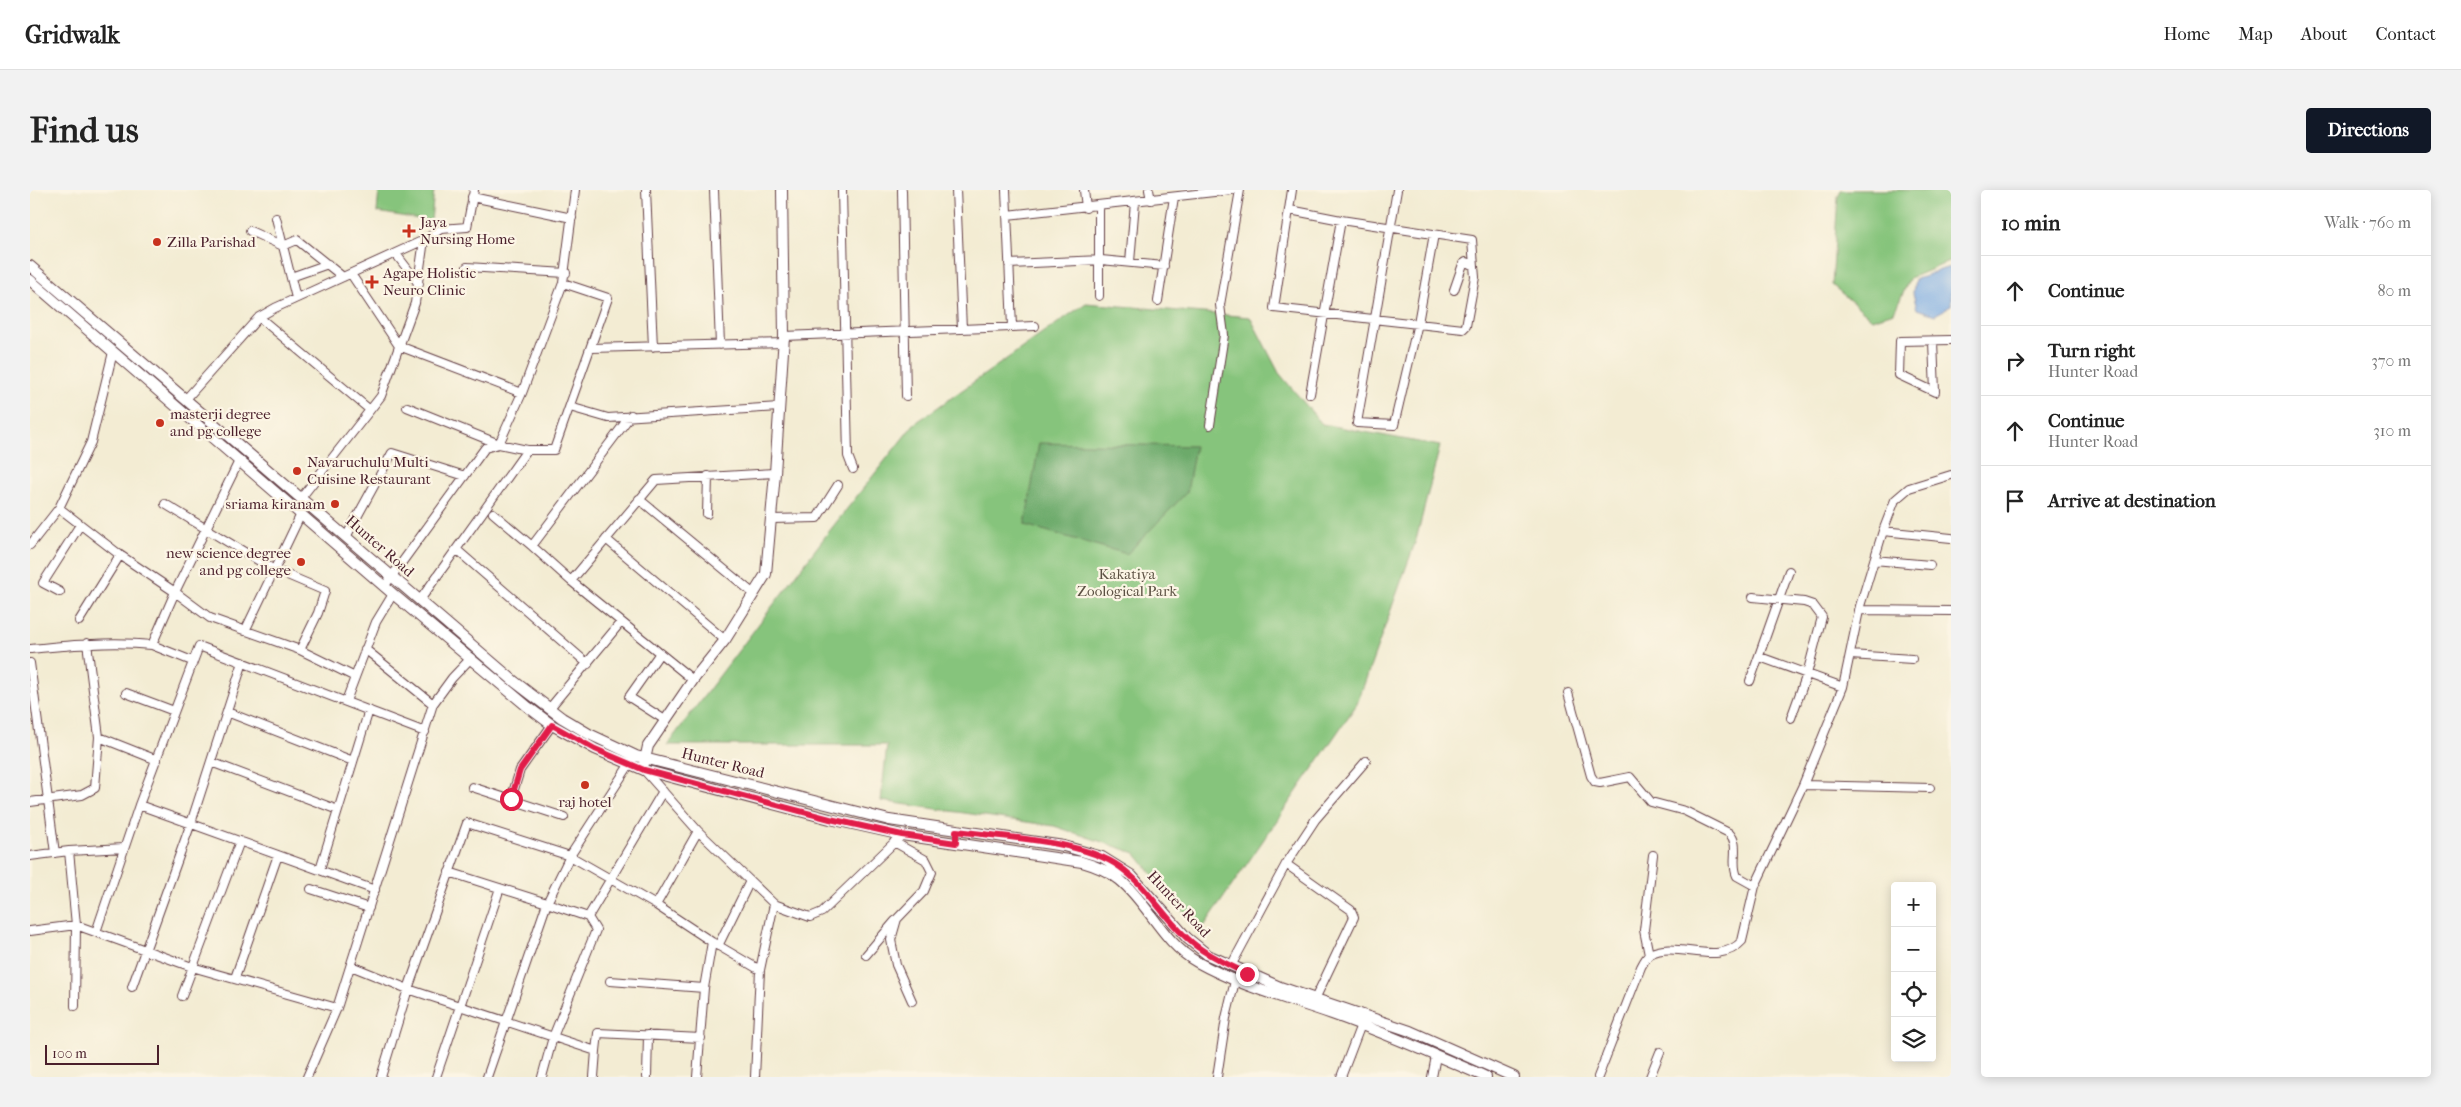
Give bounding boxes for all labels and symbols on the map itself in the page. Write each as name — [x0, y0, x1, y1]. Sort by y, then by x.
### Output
place label: Jaya Nursing Home — [419, 213, 515, 248]
marker: Jaya Nursing Home — [402, 224, 416, 238]
place label: Zilla Parishad — [167, 233, 257, 251]
marker: Zilla Parishad — [151, 236, 163, 248]
place label: Agape Holistic Neuro Clinic — [382, 264, 476, 299]
marker: Agape Holistic Neuro Clinic — [365, 275, 379, 289]
place label: masterji degree and pg college — [170, 405, 271, 440]
marker: masterji degree and pg college — [154, 417, 166, 429]
place label: Navaruchulu Multi Cuisine Restaurant — [307, 453, 432, 488]
marker: Navaruchulu Multi Cuisine Restaurant — [291, 465, 303, 477]
place label: sriama kiranam — [226, 495, 326, 513]
marker: sriama kiranam — [329, 498, 341, 510]
street label: Hunter Road — [342, 511, 418, 581]
place label: new science degree and pg college — [166, 544, 292, 579]
marker: new science degree and pg college — [295, 556, 307, 568]
park label: Kakatiya Zoological Park — [1077, 565, 1177, 600]
street label: Hunter Road — [680, 744, 767, 782]
marker: raj hotel — [579, 779, 591, 791]
route start — [500, 788, 523, 811]
place label: raj hotel — [558, 793, 612, 811]
street label: Hunter Road — [1144, 867, 1215, 942]
route end — [1236, 963, 1259, 986]
scale bar — [45, 1042, 159, 1065]

